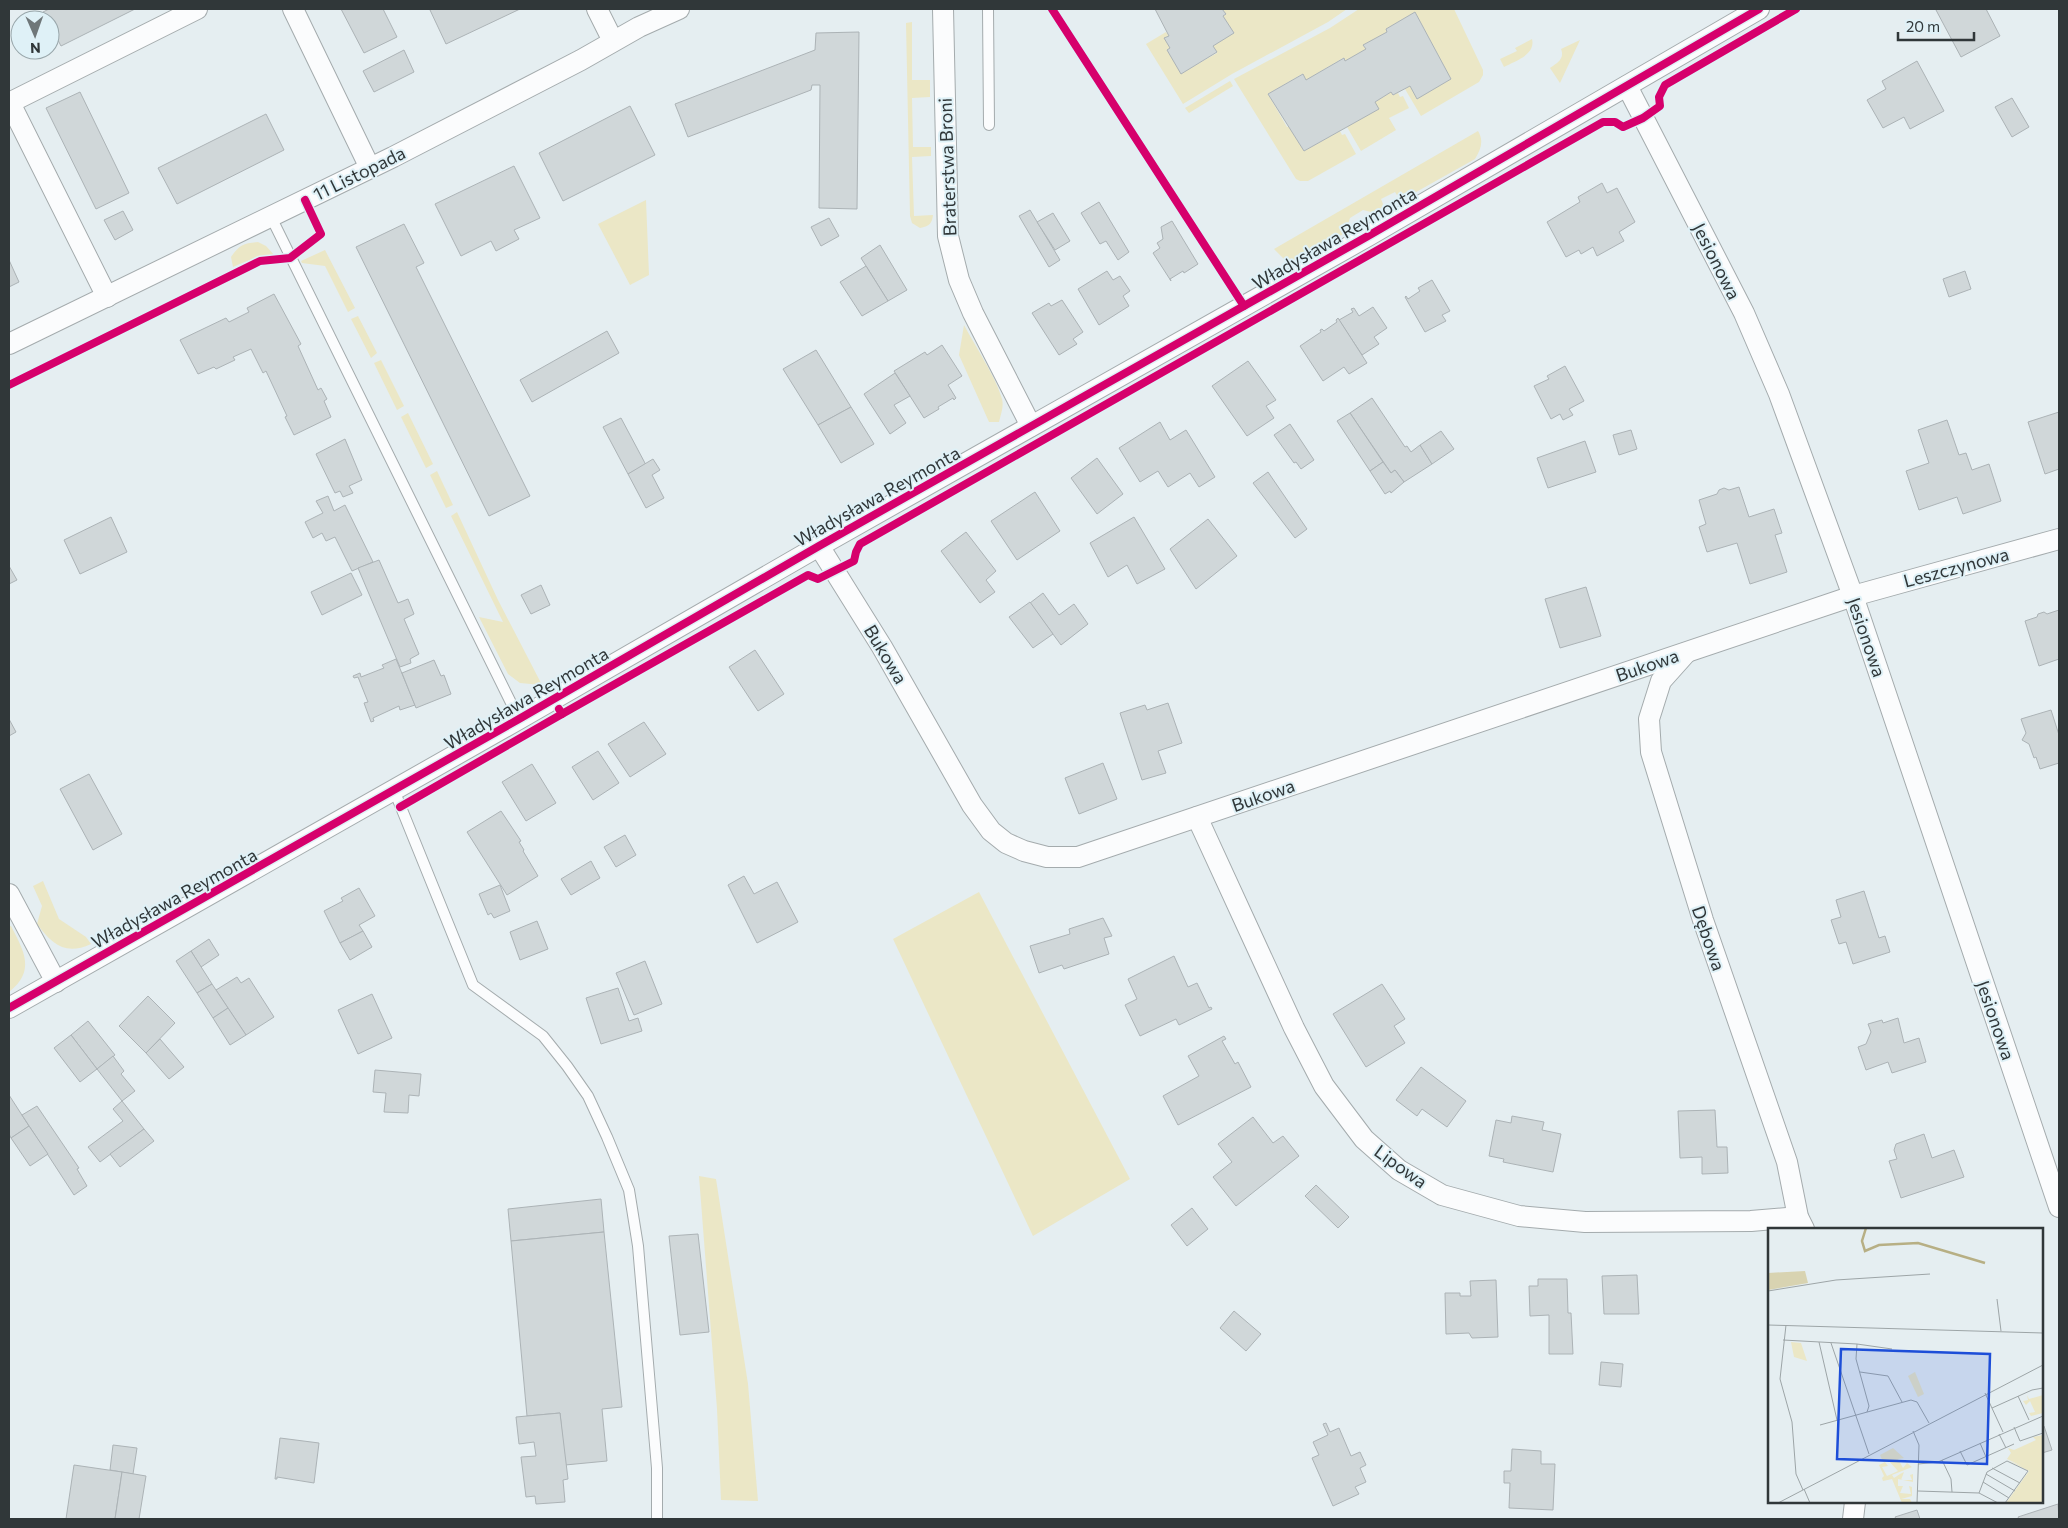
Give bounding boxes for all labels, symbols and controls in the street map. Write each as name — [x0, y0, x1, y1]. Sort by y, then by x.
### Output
north arrow — [10, 10, 60, 60]
scale bar — [1898, 10, 1974, 42]
text: 20 m — [1906, 17, 1940, 35]
text: N — [30, 40, 41, 57]
street label: Braterstwa Broni — [934, 97, 960, 237]
street label: 11 Listopada — [309, 141, 409, 205]
street label: Władysława Reymonta — [1248, 182, 1420, 294]
street label: Jesionowa — [1688, 219, 1746, 303]
street label: Władysława Reymonta — [790, 441, 964, 551]
street label: Leszczynowa — [1901, 542, 2011, 592]
street label: Jesionowa — [1843, 594, 1891, 680]
street label: Bukowa — [860, 620, 912, 688]
street label: Władysława Reymonta — [440, 642, 612, 754]
street label: Bukowa — [1613, 644, 1681, 686]
street label: Bukowa — [1229, 774, 1297, 816]
street label: Władysława Reymonta — [87, 843, 261, 953]
street label: Dębowa — [1688, 903, 1730, 973]
street label: Jesionowa — [1972, 977, 2020, 1063]
street label: Lipowa — [1370, 1140, 1432, 1192]
inset map — [1768, 1228, 2043, 1503]

